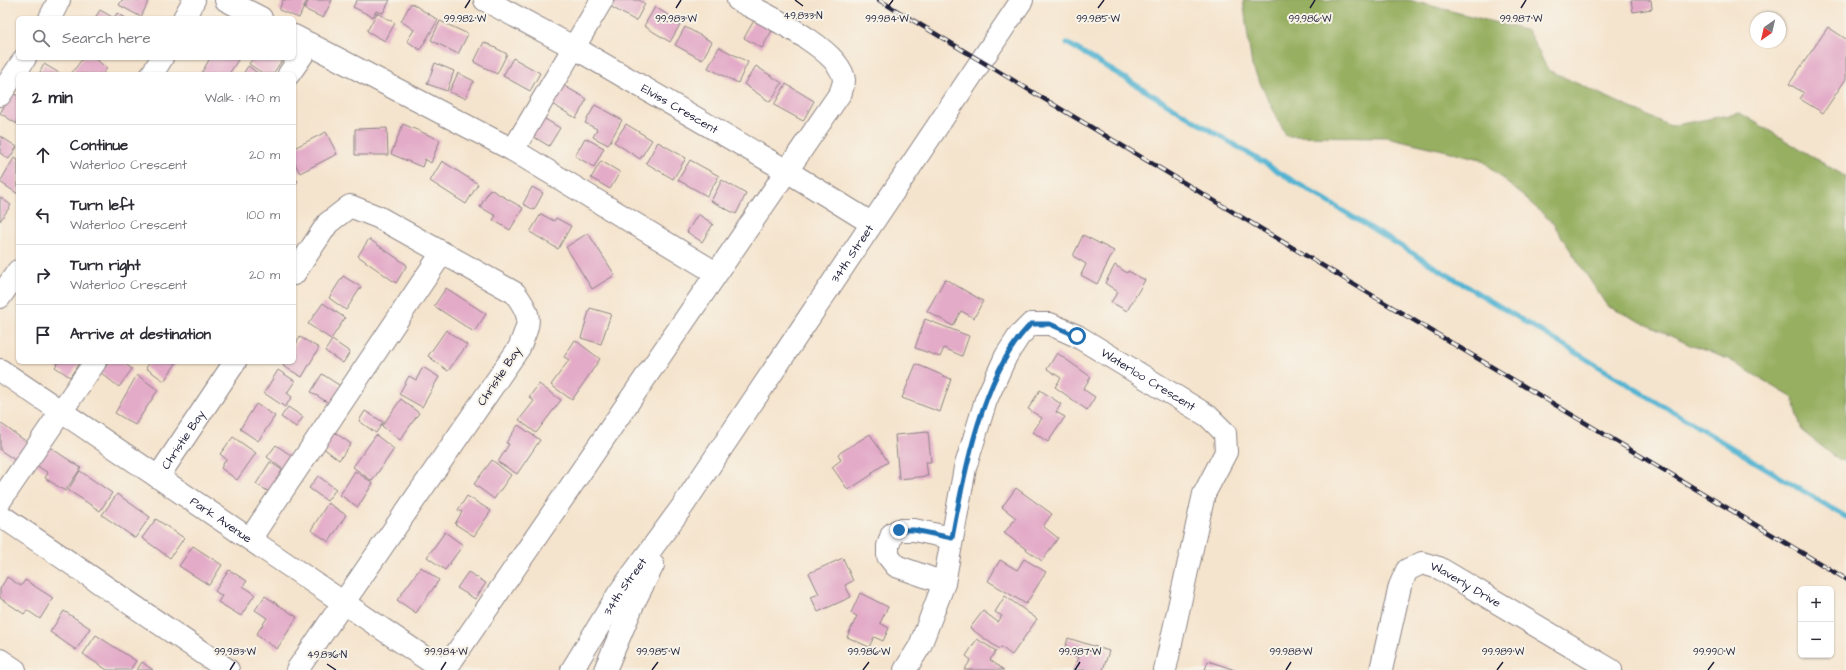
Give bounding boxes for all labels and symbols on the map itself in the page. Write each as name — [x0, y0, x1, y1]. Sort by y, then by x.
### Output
text: 49.833°N — [783, 9, 823, 23]
text: 99.982°W — [444, 12, 487, 26]
text: 99.983°W — [655, 12, 697, 26]
text: 99.984°W — [865, 12, 909, 26]
text: 99.985°W — [1076, 12, 1120, 26]
text: 99.986°W — [1289, 12, 1332, 26]
text: 99.987°W — [1500, 12, 1543, 26]
north arrow — [1750, 12, 1786, 48]
street label: Elviss Crescent — [638, 80, 721, 138]
street label: 34th Street — [827, 221, 878, 286]
route start — [1068, 327, 1086, 345]
street label: Christie Bay — [473, 343, 527, 410]
street label: Waterloo Crescent — [1097, 344, 1199, 415]
street label: Christie Bay — [157, 406, 211, 473]
street label: Park Avenue — [186, 493, 256, 548]
route end — [890, 521, 908, 539]
street label: 34th Street — [599, 554, 651, 619]
street label: Waverly Drive — [1428, 558, 1504, 612]
text: 99.983°W — [214, 645, 256, 659]
text: 99.984°W — [424, 645, 468, 659]
text: 99.985°W — [636, 645, 680, 659]
text: 99.986°W — [848, 645, 891, 659]
text: 99.987°W — [1059, 645, 1102, 659]
text: 99.988°W — [1269, 645, 1313, 659]
text: 99.989°W — [1482, 645, 1525, 659]
text: 99.990°W — [1693, 645, 1736, 659]
text: 49.836°N — [307, 648, 347, 662]

